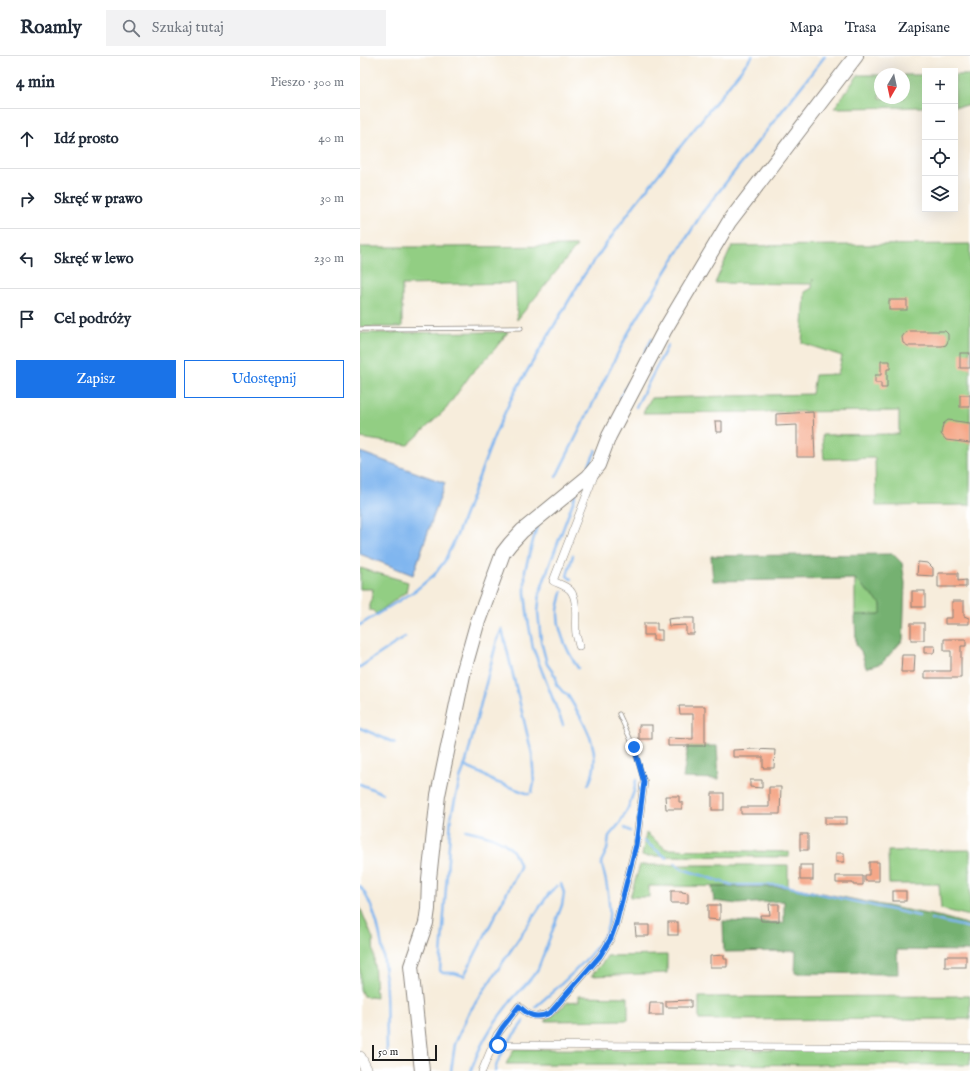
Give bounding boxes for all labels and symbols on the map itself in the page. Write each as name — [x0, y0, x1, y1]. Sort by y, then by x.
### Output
north arrow — [874, 68, 910, 104]
route end — [625, 738, 643, 756]
route start — [489, 1036, 507, 1054]
scale bar — [372, 1043, 437, 1062]

